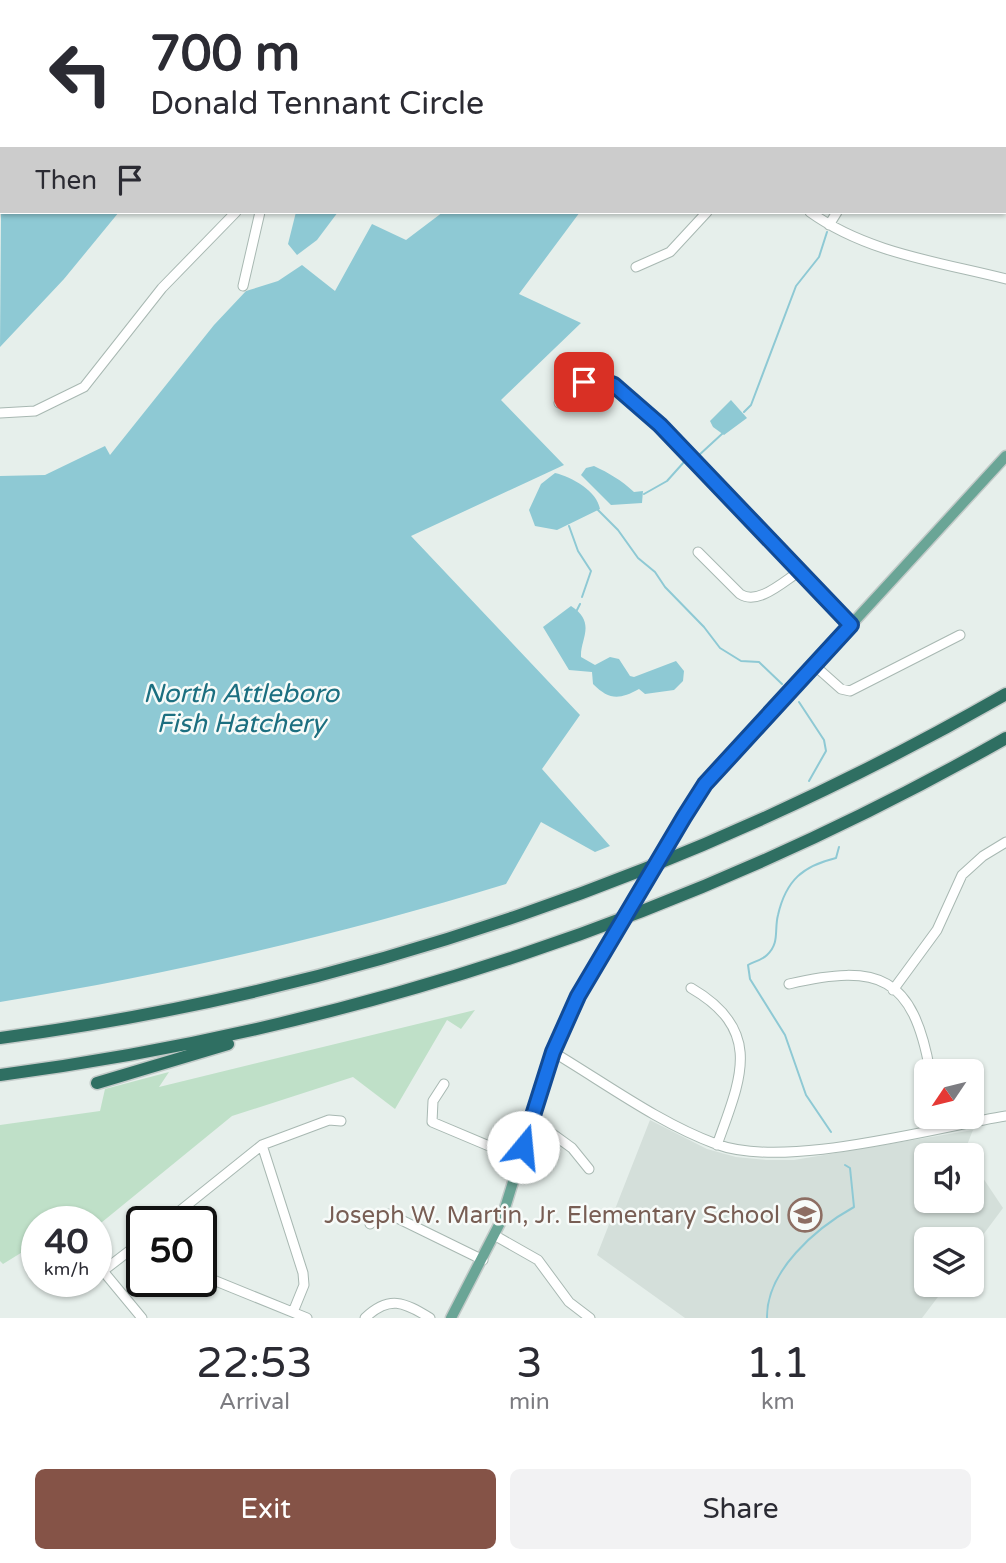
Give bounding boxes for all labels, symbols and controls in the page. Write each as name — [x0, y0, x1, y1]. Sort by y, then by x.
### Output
text: 700 m — [150, 25, 300, 84]
icon: left — [35, 28, 126, 119]
text: Donald Tennant Circle — [150, 85, 484, 123]
icon: arrive — [111, 161, 149, 199]
text: Then — [35, 165, 97, 196]
pin — [554, 352, 614, 412]
icon: arrive — [565, 363, 603, 401]
water label: North Attleboro Fish Hatchery — [143, 678, 340, 739]
north arrow — [914, 1059, 984, 1129]
map controls — [914, 1059, 984, 1297]
position arrow — [486, 1110, 560, 1184]
button: sound — [914, 1143, 984, 1213]
school or university icon: Joseph W. Martin, Jr. Elementary School — [786, 1196, 824, 1234]
place label: Joseph W. Martin, Jr. Elementary School — [324, 1201, 780, 1230]
speed limit sign: 50 — [126, 1206, 217, 1297]
text: 40 — [45, 1221, 88, 1263]
button: layers — [914, 1227, 984, 1297]
text: km/h — [44, 1258, 89, 1280]
text: 22:53 — [196, 1338, 313, 1389]
text: 3 — [516, 1338, 543, 1389]
text: 1.1 — [746, 1338, 810, 1389]
text: Arrival — [219, 1388, 290, 1416]
text: min — [509, 1388, 550, 1416]
text: km — [761, 1388, 795, 1416]
button: Exit — [35, 1469, 496, 1549]
button: Share — [510, 1469, 971, 1549]

